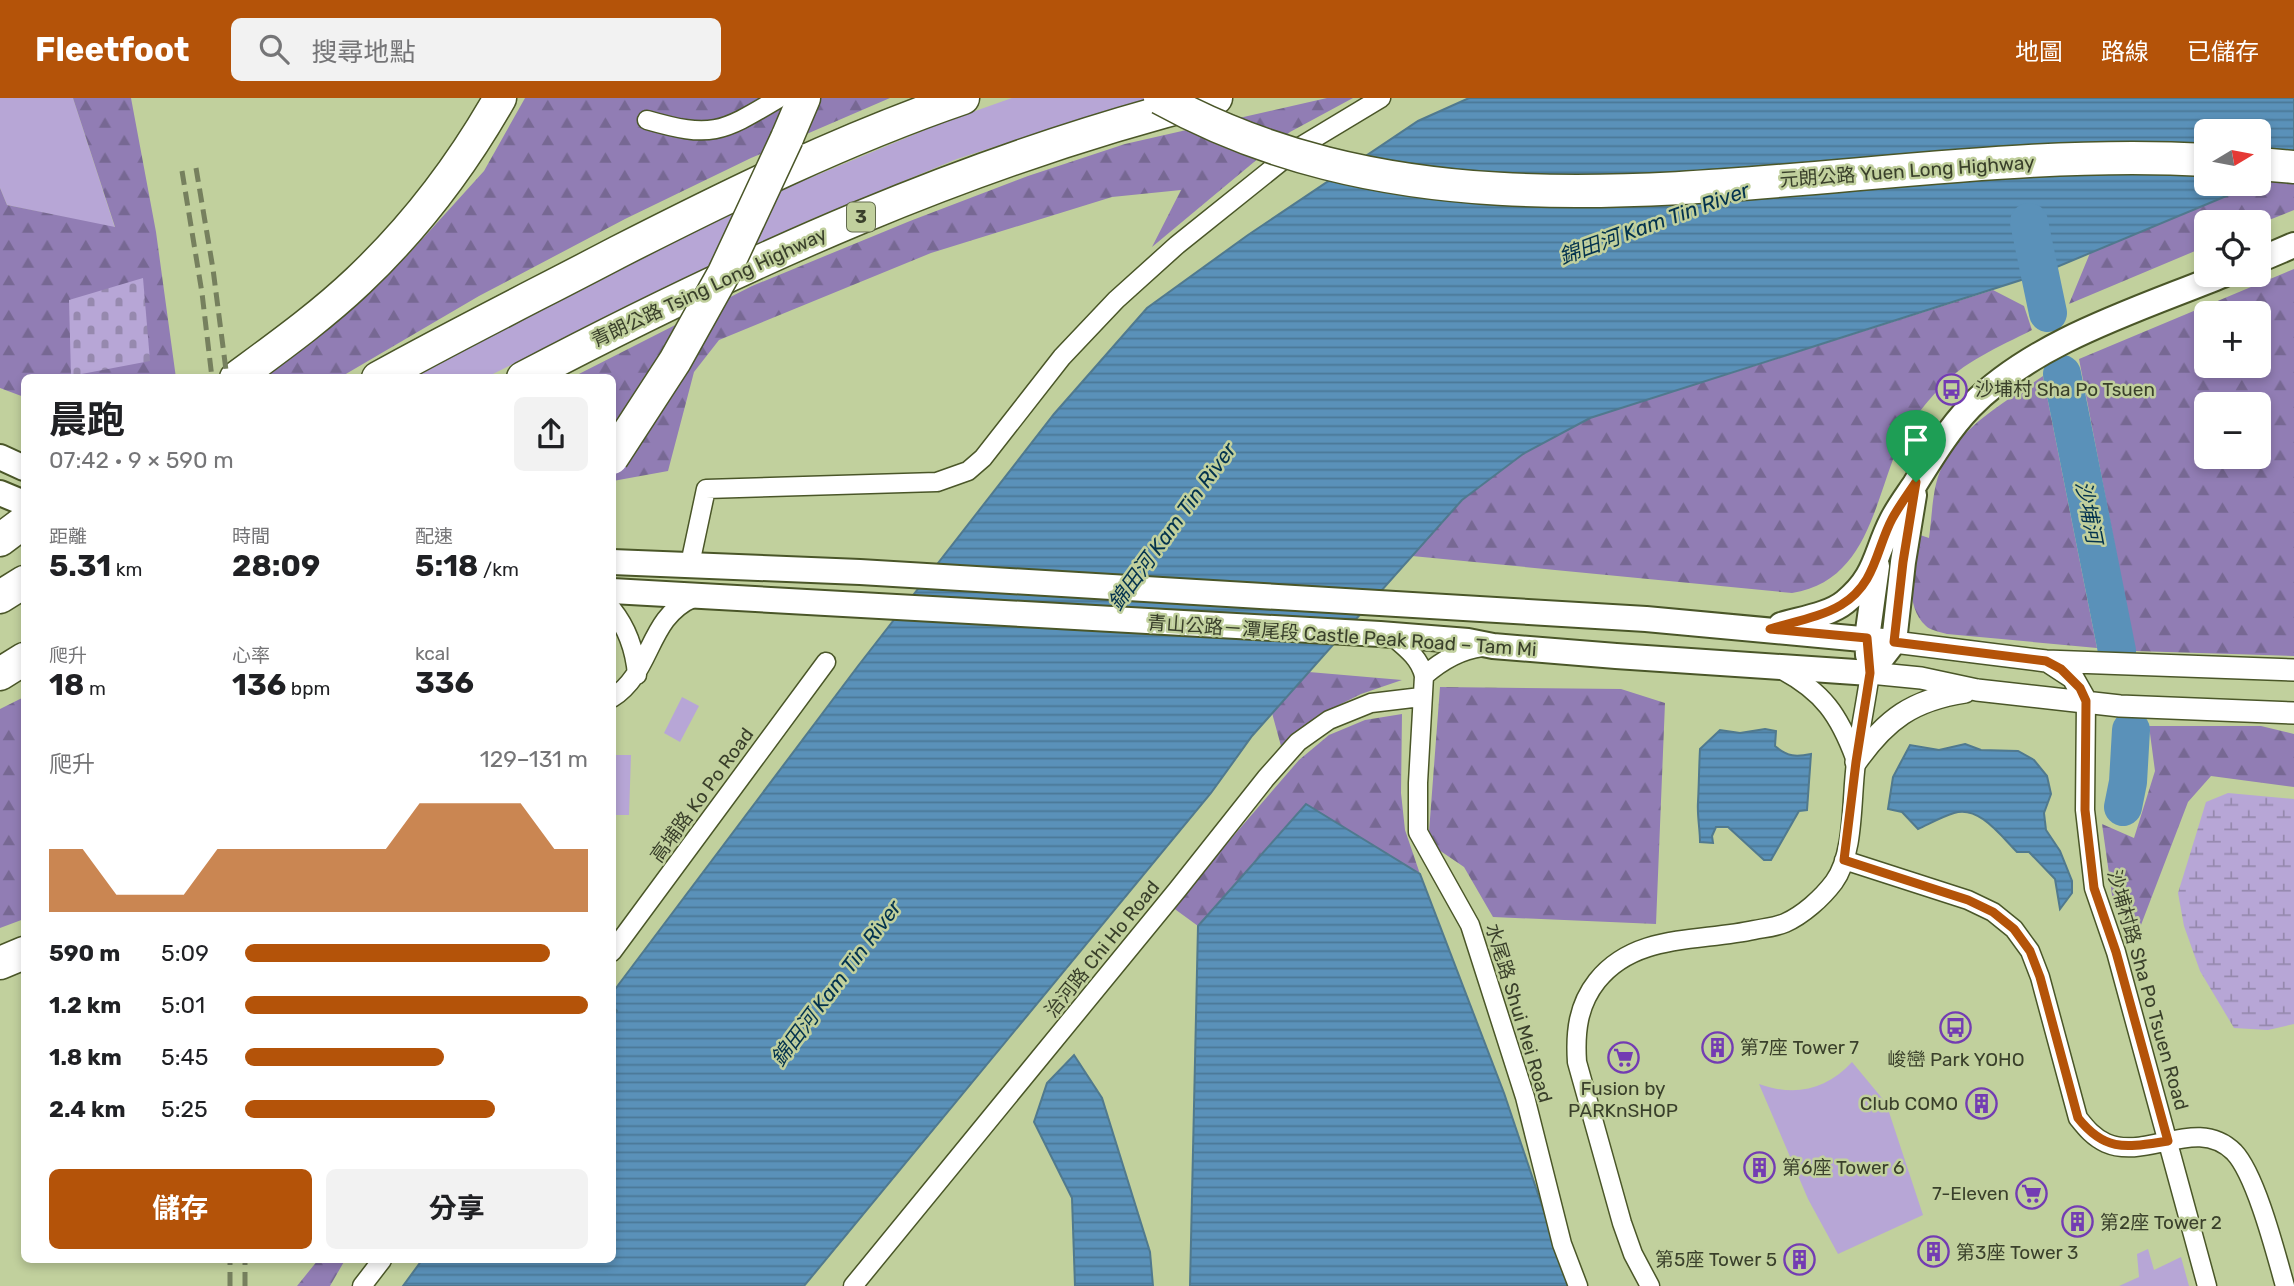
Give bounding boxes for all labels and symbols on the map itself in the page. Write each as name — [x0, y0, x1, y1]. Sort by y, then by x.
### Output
north arrow — [2194, 119, 2272, 196]
street label: 元朗公路 Yuen Long Highway — [1779, 151, 2035, 191]
water label: 錦田河 Kam Tin River — [1555, 177, 1754, 269]
road number: 3 — [847, 202, 875, 232]
street label: 青朗公路 Tsing Long Highway — [588, 222, 830, 352]
bus stop icon: 沙埔村 Sha Po Tsuen — [1935, 372, 1969, 406]
place label: 沙埔村 Sha Po Tsuen — [1975, 378, 2155, 401]
pin — [1886, 410, 1946, 482]
water label: 錦田河 Kam Tin River — [1103, 437, 1242, 615]
water label: 沙埔河 — [2071, 479, 2108, 549]
street label: 青山公路－潭尾段 Castle Peak Road – Tam Mi — [1147, 611, 1537, 661]
street label: 高埔路 Ko Po Road — [645, 723, 759, 867]
street label: 沙埔村路 Sha Po Tsuen Road — [2103, 867, 2193, 1113]
street label: 治河路 Chi Ho Road — [1040, 876, 1164, 1022]
water label: 錦田河 Kam Tin River — [766, 894, 907, 1071]
street label: 水尾路 Shui Mei Road — [1481, 921, 1557, 1105]
bus stop icon: 峻巒 Park YOHO — [1939, 1011, 1973, 1045]
building icon: 第7座 Tower 7 — [1700, 1030, 1734, 1064]
place label: 第7座 Tower 7 — [1740, 1036, 1859, 1059]
supermarket icon: Fusion by PARKnSHOP — [1606, 1040, 1640, 1074]
place label: 峻巒 Park YOHO — [1887, 1048, 2025, 1071]
place label: Fusion by PARKnSHOP — [1568, 1077, 1678, 1122]
building icon: Club COMO — [1964, 1086, 1998, 1120]
place label: Club COMO — [1860, 1092, 1958, 1115]
building icon: 第6座 Tower 6 — [1742, 1150, 1776, 1184]
place label: 第6座 Tower 6 — [1782, 1156, 1904, 1179]
supermarket icon: 7-Eleven — [2015, 1176, 2049, 1210]
place label: 7-Eleven — [1932, 1182, 2009, 1205]
building icon: 第2座 Tower 2 — [2060, 1205, 2094, 1239]
place label: 第2座 Tower 2 — [2100, 1211, 2222, 1234]
building icon: 第3座 Tower 3 — [1916, 1235, 1950, 1269]
place label: 第3座 Tower 3 — [1956, 1241, 2078, 1264]
building icon: 第5座 Tower 5 — [1783, 1242, 1817, 1276]
place label: 第5座 Tower 5 — [1655, 1248, 1777, 1271]

